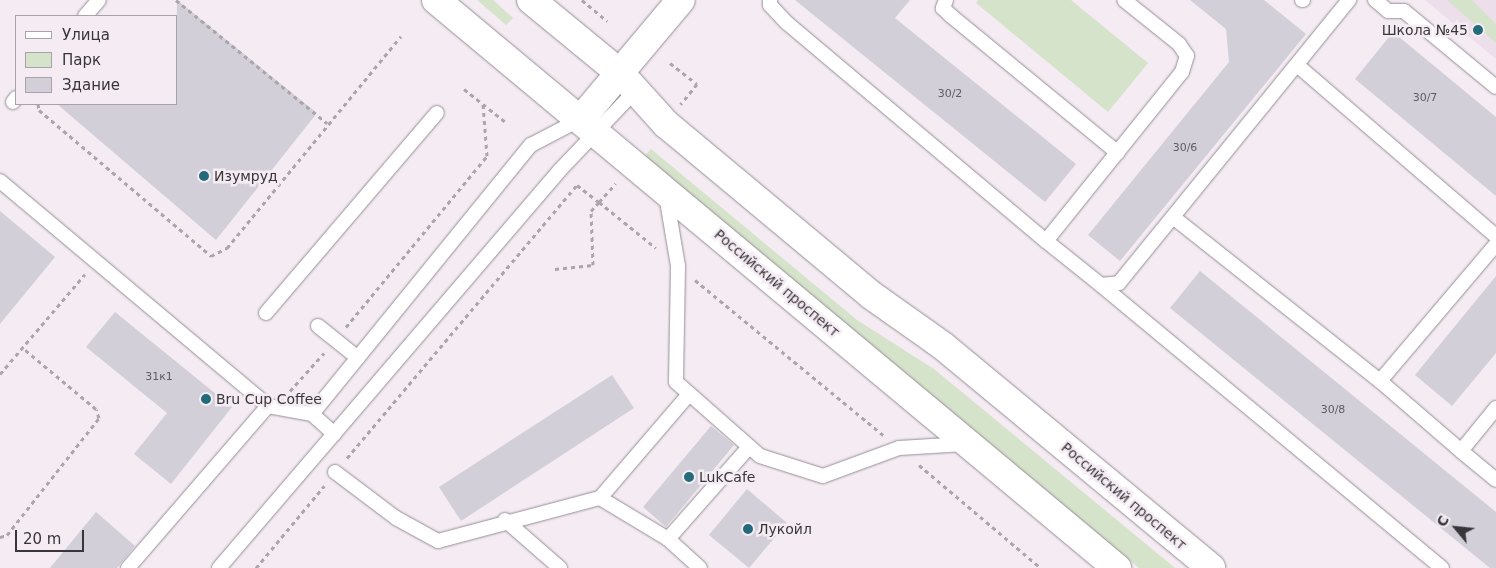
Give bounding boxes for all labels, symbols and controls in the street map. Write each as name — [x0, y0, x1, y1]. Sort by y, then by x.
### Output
legend — [15, 15, 178, 105]
place label: Школа №45 — [1382, 22, 1468, 38]
marker: Школа №45 — [1472, 24, 1484, 36]
text: Улица — [62, 26, 110, 44]
text: Парк — [62, 51, 101, 69]
text: Здание — [62, 76, 120, 94]
house number: 30/2 — [938, 87, 962, 101]
house number: 30/7 — [1413, 91, 1437, 105]
house number: 30/6 — [1173, 141, 1197, 155]
place label: Изумруд — [214, 168, 278, 184]
marker: Изумруд — [198, 170, 210, 182]
street label: Российский проспект — [711, 226, 843, 340]
house number: 31к1 — [145, 370, 173, 384]
place label: Bru Cup Coffee — [216, 391, 322, 407]
marker: Bru Cup Coffee — [200, 393, 212, 405]
house number: 30/8 — [1321, 403, 1345, 417]
street label: Российский проспект — [1058, 439, 1190, 553]
place label: LukCafe — [699, 469, 755, 485]
marker: LukCafe — [683, 471, 695, 483]
north arrow — [1431, 503, 1481, 553]
text: С — [1433, 513, 1452, 529]
scale bar — [18, 520, 86, 552]
place label: Лукойл — [758, 521, 812, 537]
marker: Лукойл — [742, 523, 754, 535]
text: 20 m — [23, 530, 61, 548]

